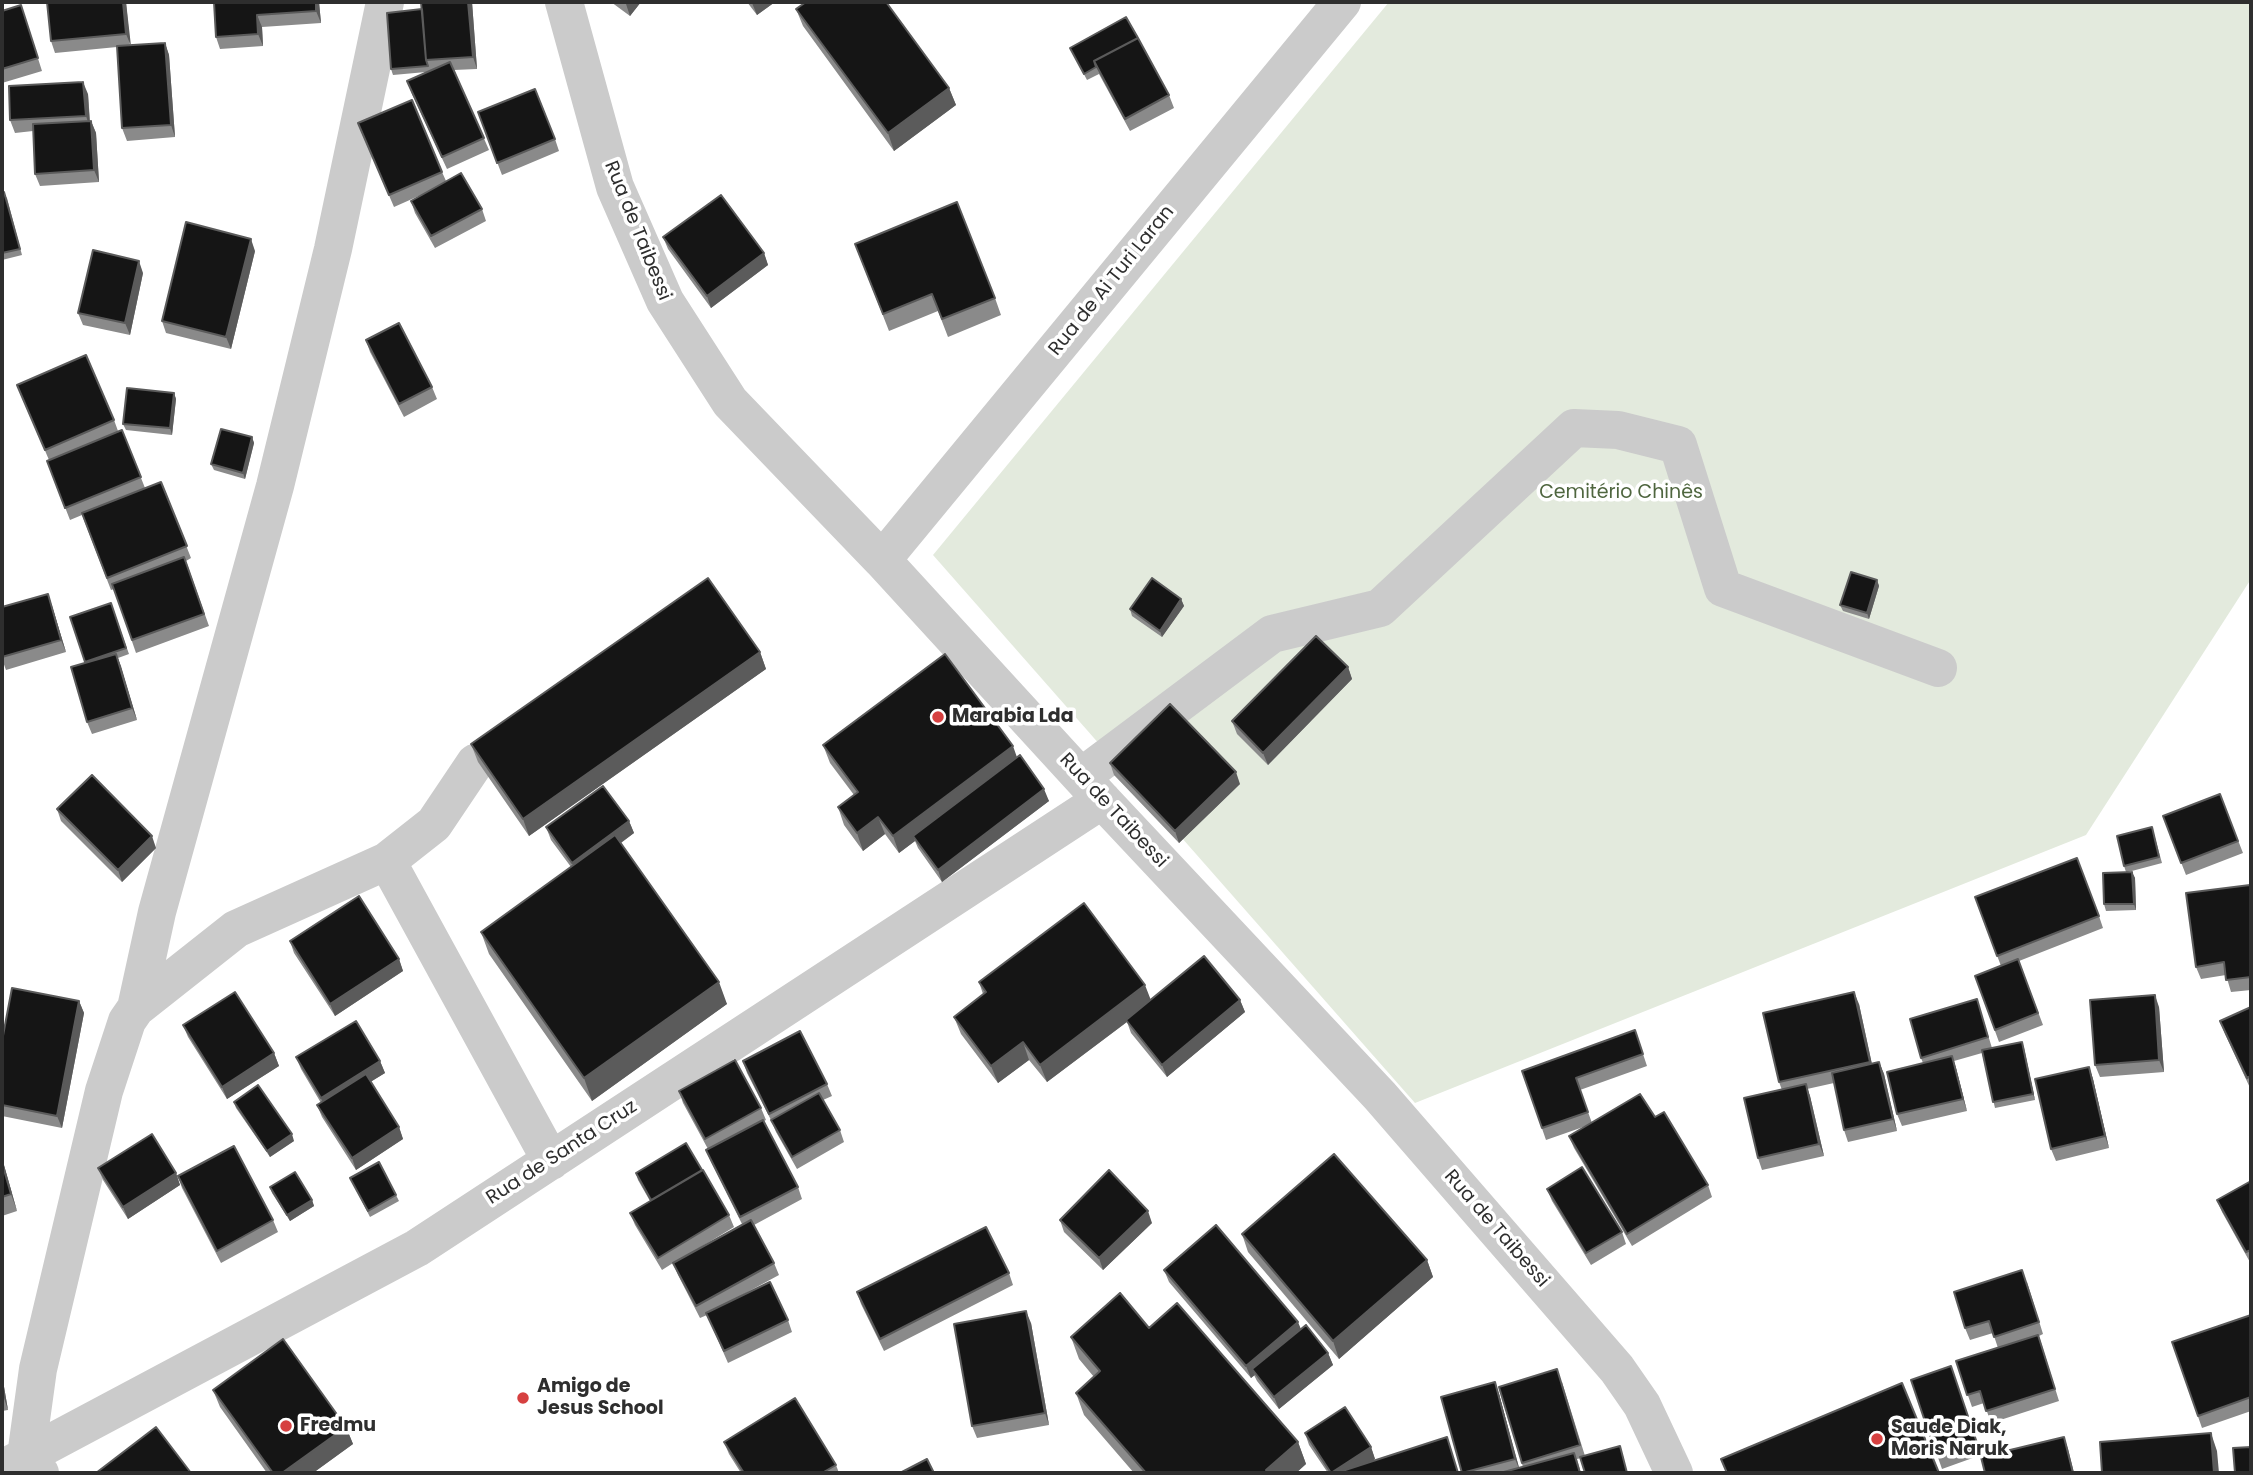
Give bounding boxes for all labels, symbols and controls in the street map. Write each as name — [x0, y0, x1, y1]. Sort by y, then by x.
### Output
street label: Rua de Taibessi — [599, 158, 675, 304]
street label: Rua de Ai Turi Laran — [1045, 201, 1179, 361]
park label: Cemitério Chinês — [1539, 482, 1703, 504]
place label: Marabia Lda — [952, 706, 1074, 728]
marker: Marabia Lda — [930, 709, 946, 725]
street label: Rua de Taibessi — [1054, 749, 1172, 873]
street label: Rua de Santa Cruz — [482, 1096, 642, 1210]
street label: Rua de Taibessi — [1439, 1166, 1553, 1292]
place label: Amigo de Jesus School — [537, 1376, 664, 1420]
marker: Amigo de Jesus School — [515, 1390, 531, 1406]
place label: Fredmu — [300, 1415, 376, 1437]
place label: Saude Diak, Moris Naruk — [1891, 1417, 2009, 1461]
marker: Fredmu — [278, 1418, 294, 1434]
marker: Saude Diak, Moris Naruk — [1869, 1431, 1885, 1447]

